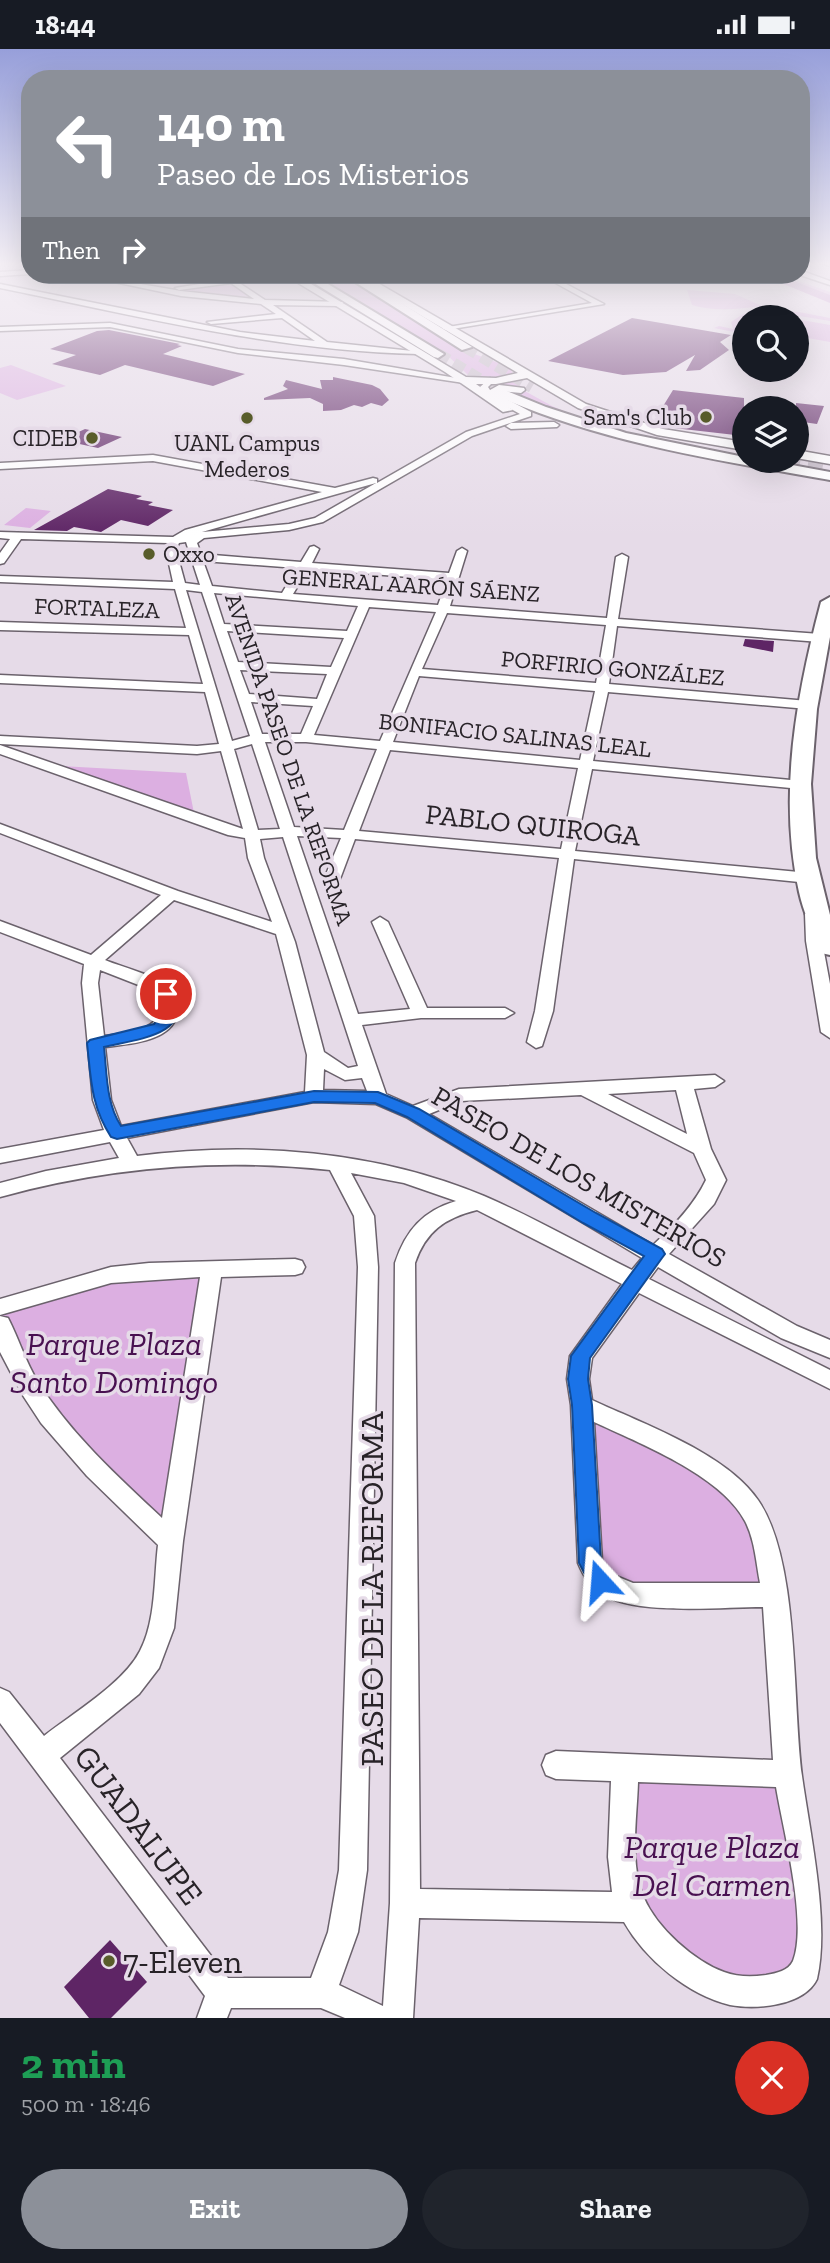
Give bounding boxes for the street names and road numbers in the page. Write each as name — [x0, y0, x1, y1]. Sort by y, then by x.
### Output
street label: GENERAL AARÓN SÁENZ — [281, 562, 541, 608]
street label: AVENIDA PASEO DE LA REFORMA — [219, 590, 359, 929]
street label: FORTALEZA — [34, 592, 161, 624]
street label: PORFIRIO GONZÁLEZ — [500, 644, 726, 692]
street label: BONIFACIO SALINAS LEAL — [377, 707, 653, 763]
street label: PABLO QUIROGA — [424, 797, 643, 853]
street label: PASEO DE LOS MISTERIOS — [426, 1079, 732, 1275]
street label: PASEO DE LA REFORMA — [352, 1411, 391, 1767]
street label: GUADALUPE — [66, 1738, 212, 1912]

